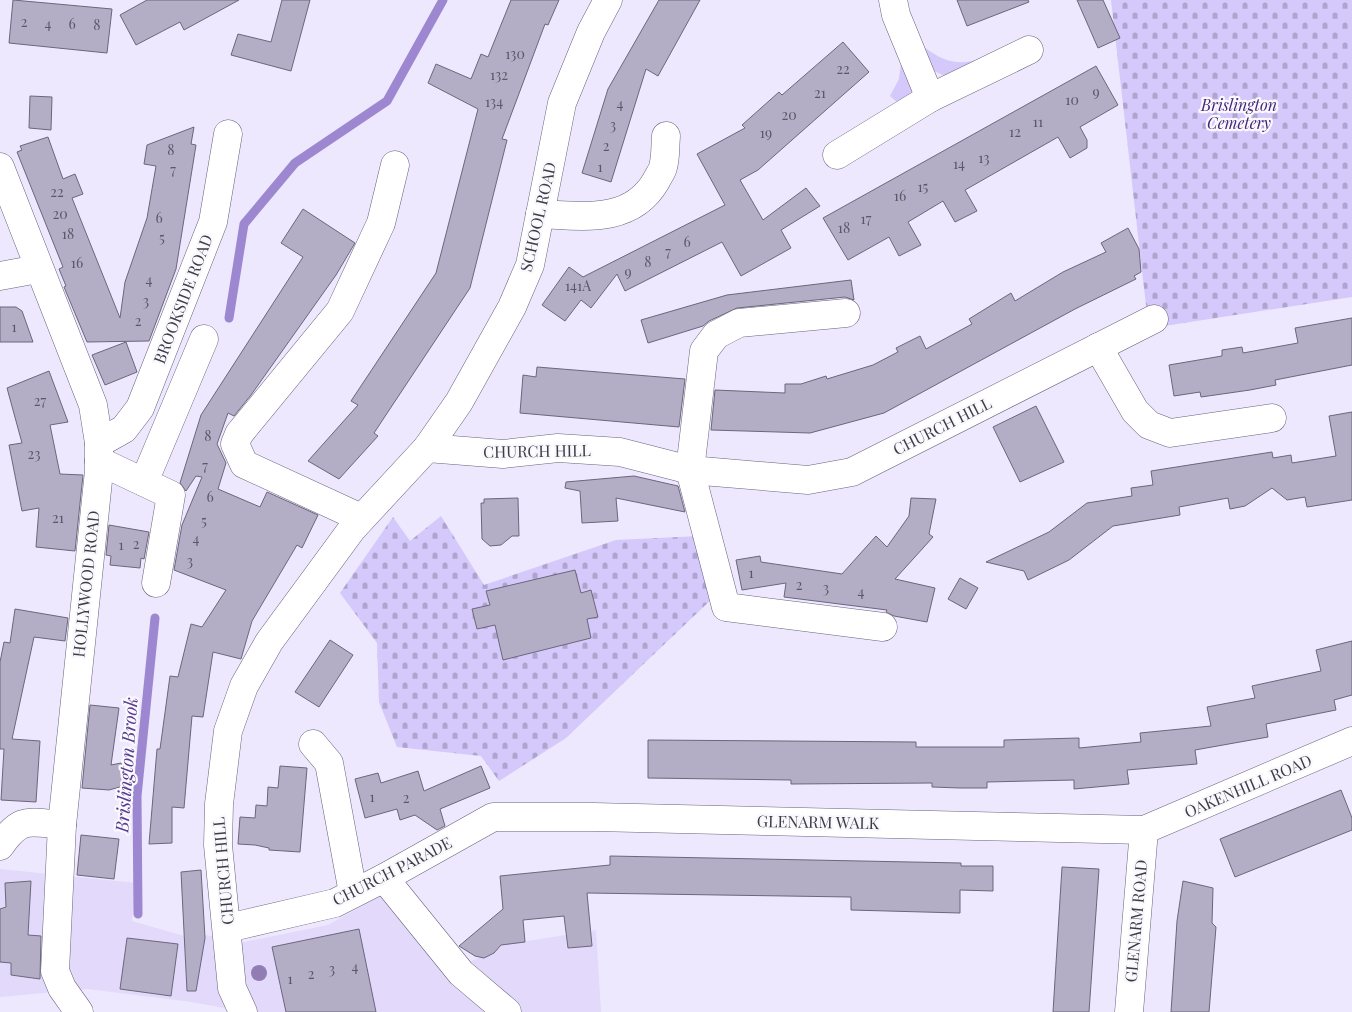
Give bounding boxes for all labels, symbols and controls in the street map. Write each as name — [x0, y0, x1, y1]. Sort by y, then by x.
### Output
house number: 2 — [21, 12, 28, 31]
house number: 4 — [45, 14, 52, 33]
house number: 6 — [68, 14, 76, 33]
house number: 8 — [93, 15, 101, 34]
house number: 130 — [505, 44, 525, 63]
house number: 22 — [836, 59, 850, 78]
house number: 132 — [490, 65, 508, 84]
house number: 9 — [1092, 82, 1100, 101]
house number: 21 — [814, 83, 826, 102]
house number: 10 — [1065, 90, 1079, 109]
house number: 134 — [485, 92, 503, 111]
house number: 4 — [617, 94, 624, 113]
park label: Brislington Cemetery — [1200, 94, 1277, 133]
house number: 20 — [781, 105, 797, 124]
house number: 11 — [1033, 112, 1043, 131]
house number: 3 — [610, 115, 616, 134]
house number: 12 — [1009, 122, 1021, 141]
house number: 19 — [760, 123, 772, 142]
house number: 2 — [603, 136, 610, 155]
house number: 8 — [167, 140, 175, 159]
house number: 13 — [978, 148, 990, 167]
house number: 14 — [953, 154, 965, 173]
house number: 1 — [597, 157, 603, 176]
house number: 7 — [170, 160, 176, 179]
street label: SCHOOL ROAD — [515, 160, 560, 274]
house number: 15 — [918, 177, 929, 196]
house number: 22 — [50, 182, 64, 201]
house number: 16 — [894, 186, 906, 205]
house number: 20 — [52, 204, 68, 223]
house number: 6 — [155, 208, 163, 227]
house number: 17 — [861, 209, 872, 228]
house number: 18 — [838, 218, 850, 237]
house number: 18 — [62, 224, 74, 243]
house number: 5 — [159, 228, 165, 247]
street label: BROOKSIDE ROAD — [148, 231, 217, 366]
house number: 6 — [683, 232, 691, 251]
house number: 7 — [665, 242, 671, 261]
house number: 8 — [644, 252, 652, 271]
house number: 16 — [71, 253, 83, 272]
house number: 9 — [624, 262, 632, 281]
house number: 4 — [146, 270, 153, 289]
house number: 141A — [565, 276, 591, 295]
house number: 3 — [143, 291, 149, 310]
house number: 2 — [135, 311, 142, 330]
house number: 1 — [11, 317, 17, 336]
house number: 27 — [34, 391, 47, 410]
street label: CHURCH HILL — [889, 392, 995, 459]
house number: 8 — [204, 426, 212, 445]
street label: CHURCH HILL — [483, 439, 591, 462]
house number: 23 — [27, 444, 41, 463]
house number: 7 — [202, 456, 208, 475]
house number: 6 — [206, 487, 214, 506]
house number: 21 — [52, 508, 64, 527]
street label: HOLLYWOOD ROAD — [67, 509, 104, 658]
house number: 5 — [201, 511, 207, 530]
house number: 4 — [193, 529, 200, 548]
house number: 2 — [133, 534, 140, 553]
house number: 1 — [118, 535, 124, 554]
house number: 3 — [187, 551, 193, 570]
house number: 1 — [748, 563, 754, 582]
house number: 2 — [796, 575, 803, 594]
house number: 3 — [823, 578, 829, 597]
house number: 4 — [858, 582, 865, 601]
water label: Brislington Brook — [109, 696, 143, 834]
street label: OAKENHILL ROAD — [1181, 749, 1315, 822]
house number: 1 — [369, 787, 375, 806]
house number: 2 — [403, 788, 410, 807]
street label: GLENARM WALK — [757, 810, 880, 833]
street label: CHURCH HILL — [207, 816, 238, 926]
street label: CHURCH PARADE — [329, 831, 455, 910]
street label: GLENARM ROAD — [1120, 859, 1151, 983]
house number: 4 — [352, 957, 359, 976]
house number: 3 — [329, 959, 335, 978]
house number: 2 — [308, 964, 315, 983]
house number: 1 — [287, 969, 293, 988]

